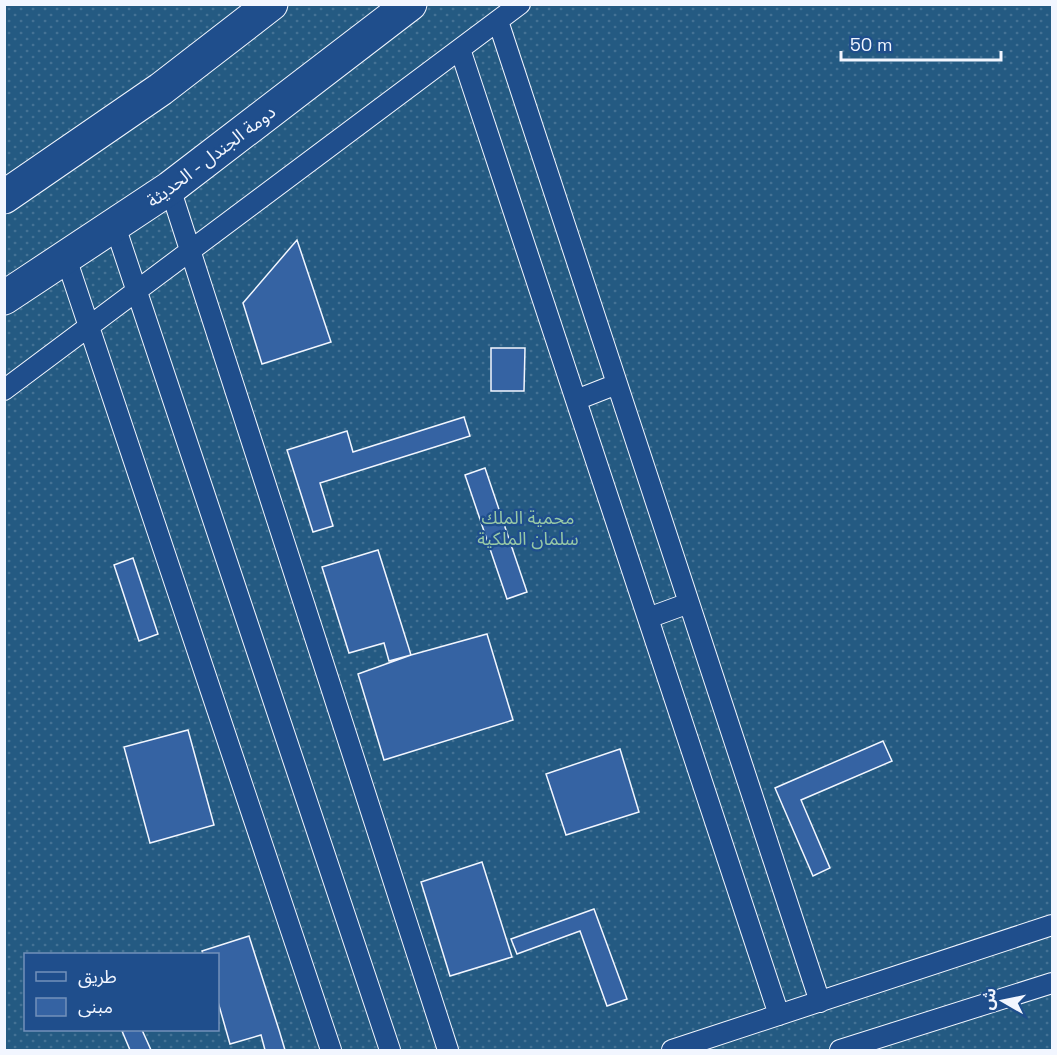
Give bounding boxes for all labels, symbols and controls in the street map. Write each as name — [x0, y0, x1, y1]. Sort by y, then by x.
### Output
scale bar — [841, 24, 1002, 62]
text: 50 m — [850, 33, 892, 56]
street label: دومة الجندل - الحديثة — [142, 100, 280, 212]
park label: محمية الملك سلمان الملكية — [477, 506, 579, 550]
legend — [24, 953, 219, 1031]
text: طريق — [78, 965, 117, 988]
north arrow — [973, 971, 1033, 1031]
text: ش — [977, 986, 1001, 1011]
text: مبنى — [78, 995, 113, 1018]

